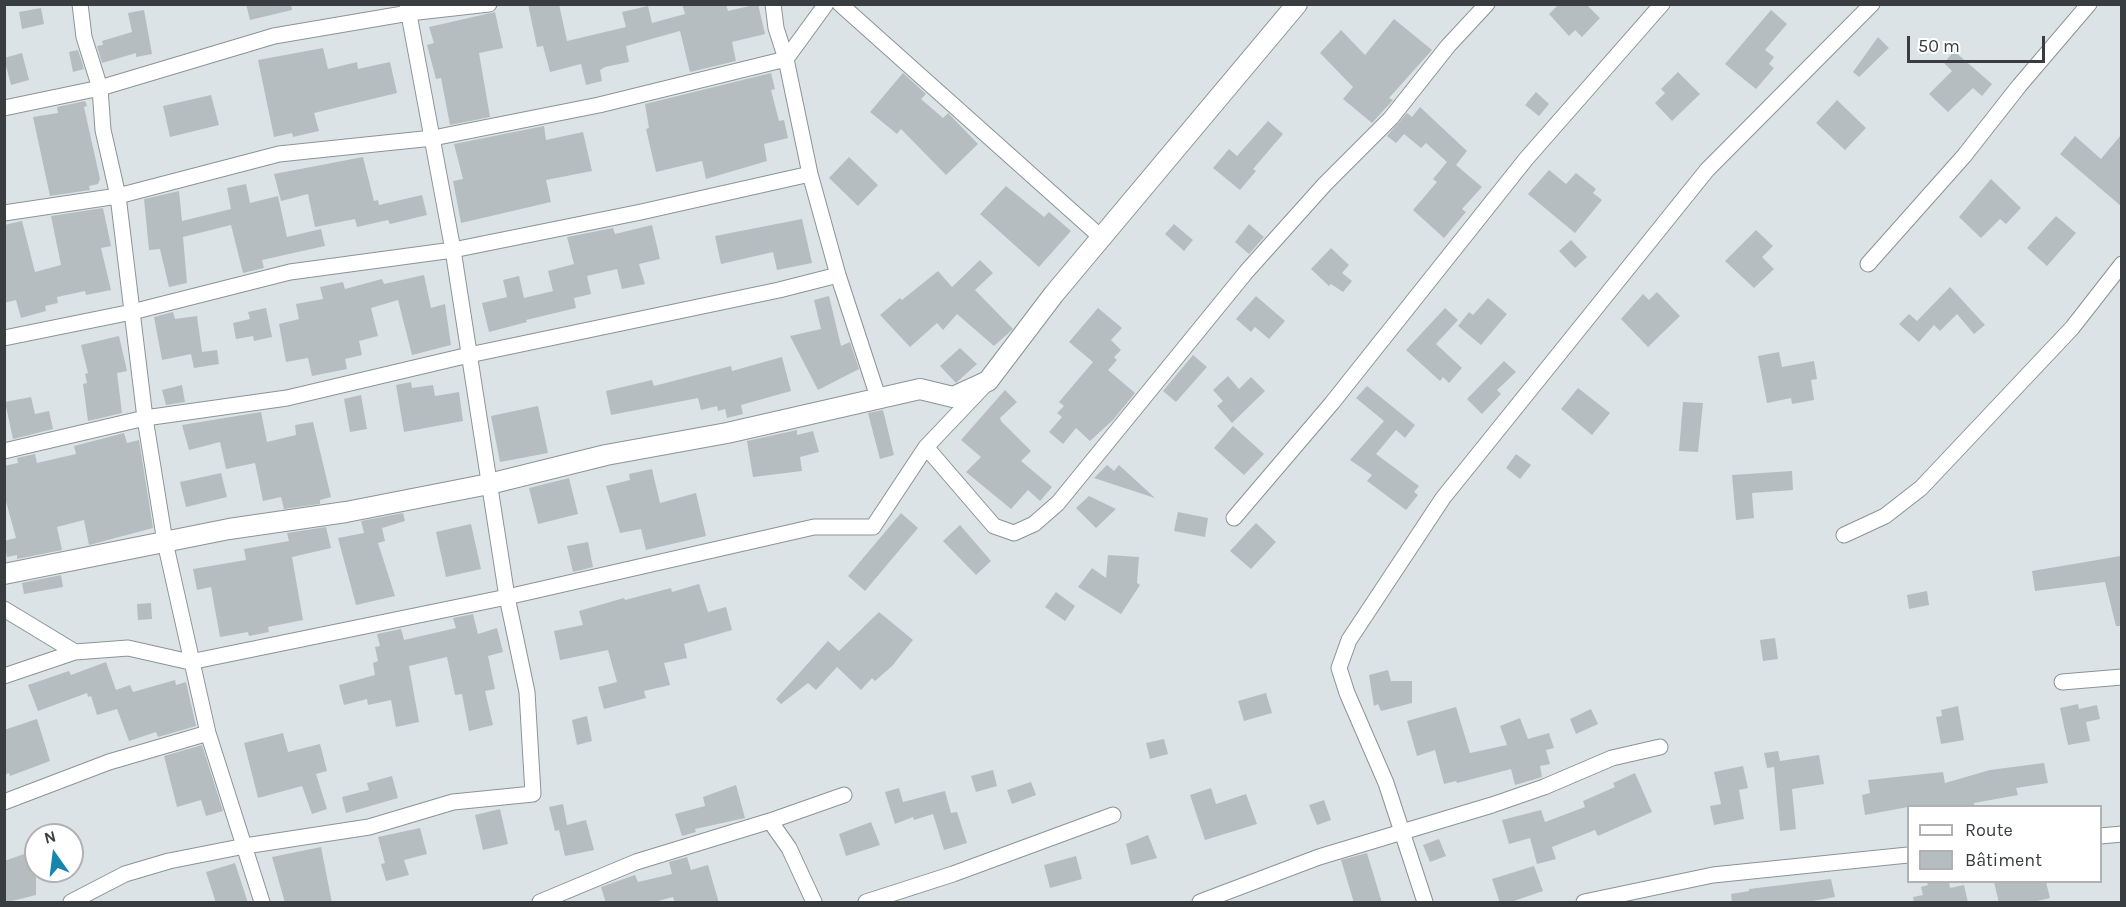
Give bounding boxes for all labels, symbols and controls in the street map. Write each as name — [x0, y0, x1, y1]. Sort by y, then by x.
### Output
scale bar — [1910, 24, 2048, 62]
text: 50 m — [1918, 35, 1960, 57]
legend — [1907, 805, 2102, 883]
text: Route — [1965, 819, 2013, 841]
north arrow — [24, 823, 84, 883]
text: N — [42, 826, 58, 848]
text: Bâtiment — [1965, 849, 2042, 871]

